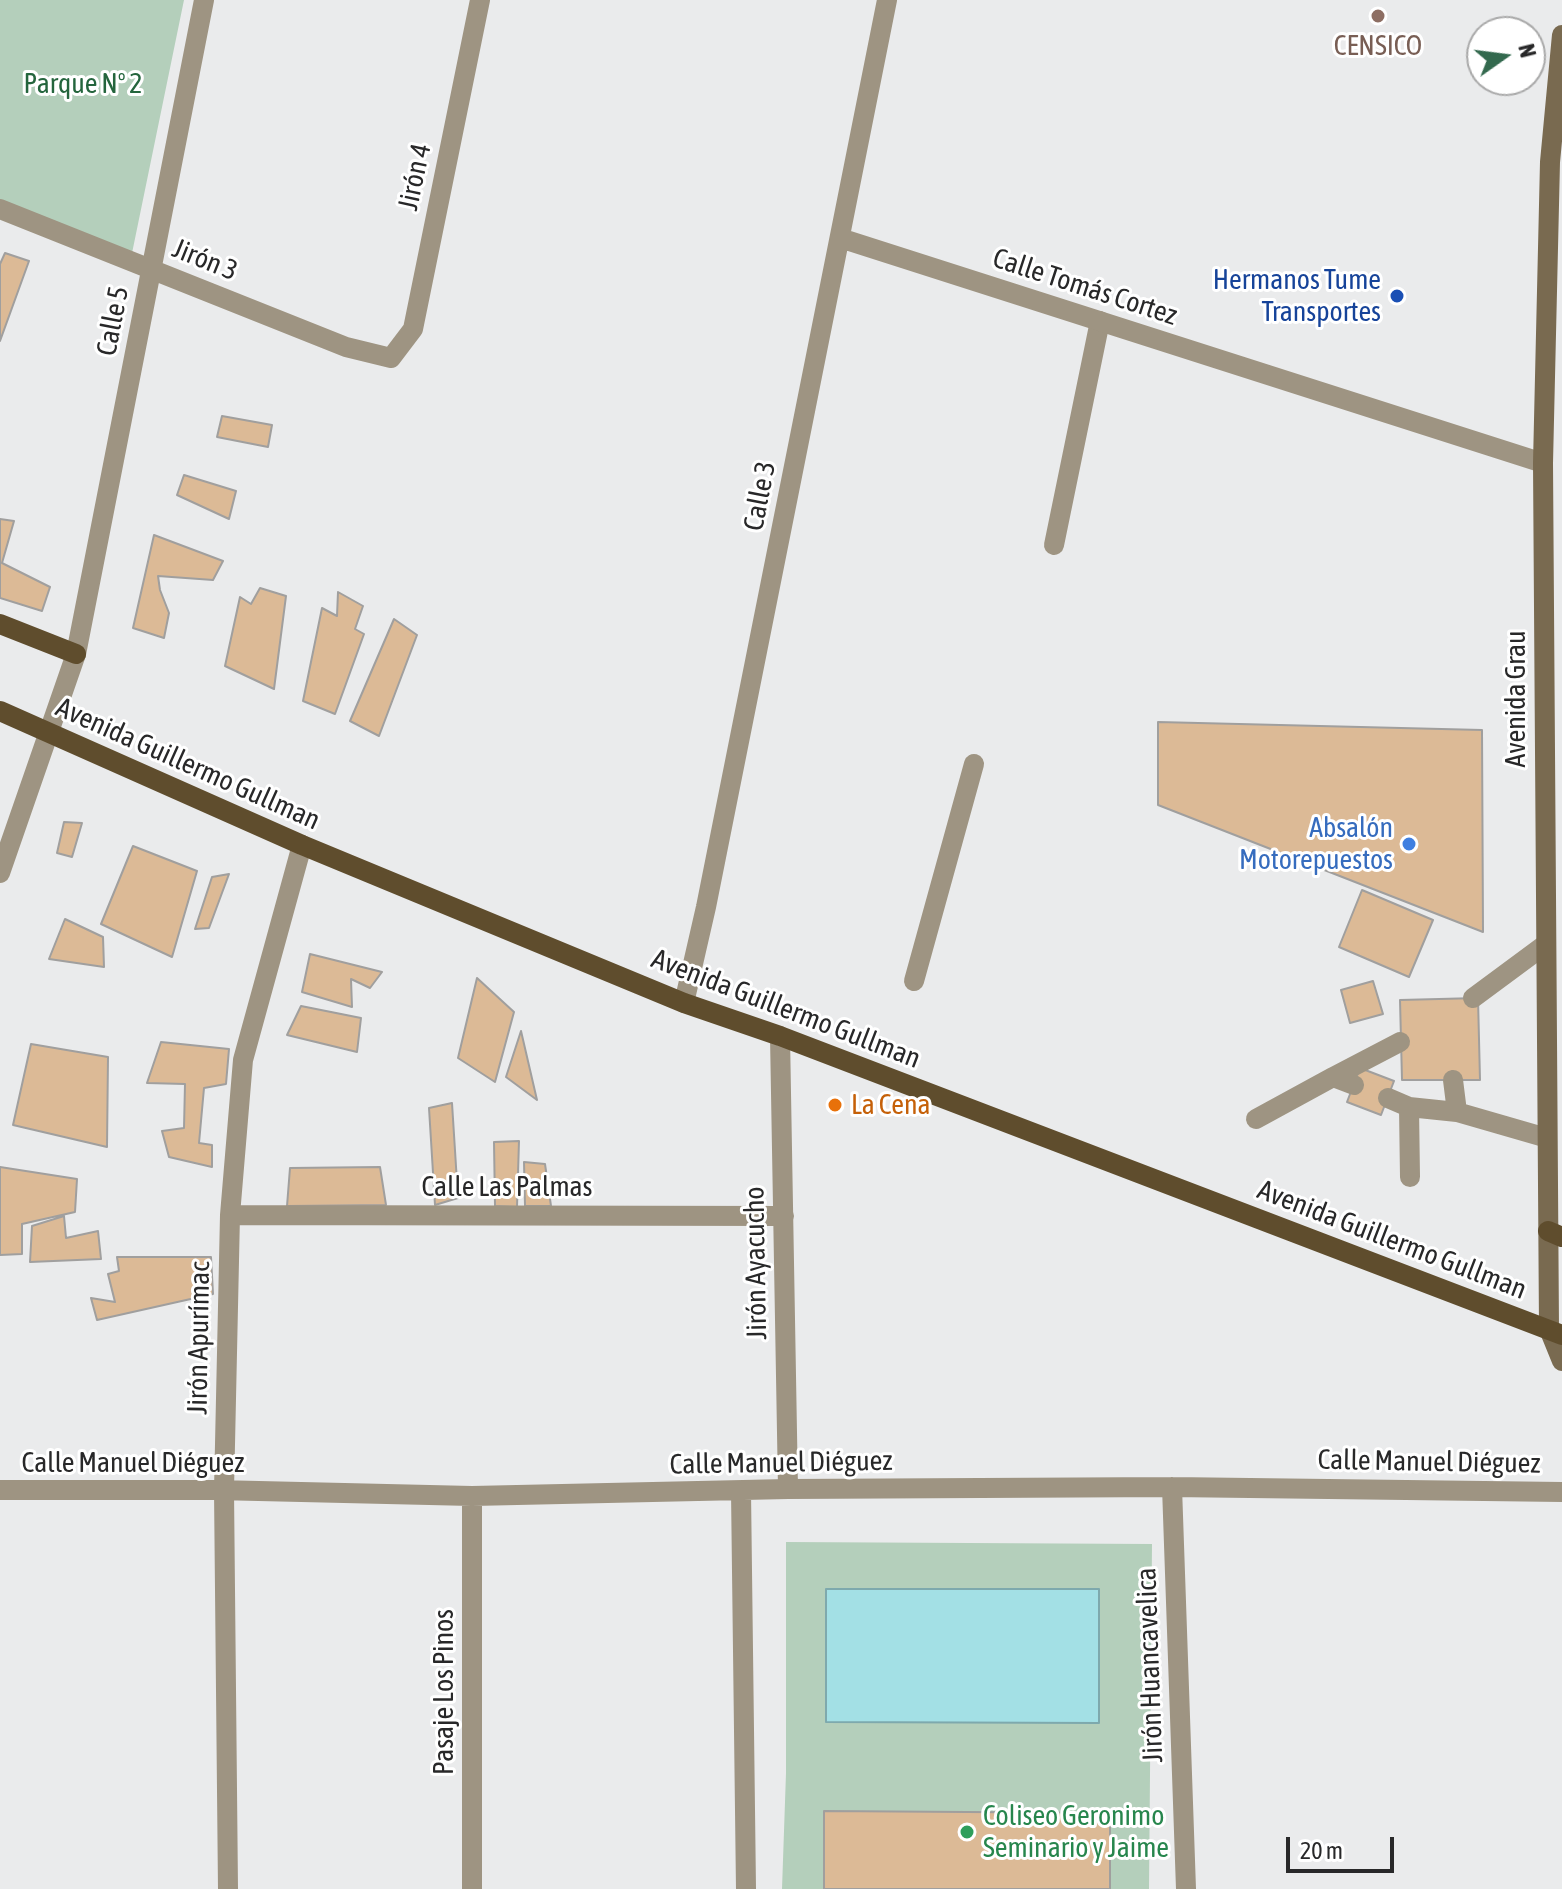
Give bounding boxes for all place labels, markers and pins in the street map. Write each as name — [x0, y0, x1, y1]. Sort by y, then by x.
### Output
marker: CENSICO — [1369, 7, 1387, 25]
place label: CENSICO — [1334, 29, 1422, 63]
place label: Hermanos Tume Transportes — [1213, 263, 1381, 329]
marker: Hermanos Tume Transportes — [1388, 287, 1406, 305]
place label: Absalón Motorepuestos — [1239, 811, 1393, 877]
marker: Absalón Motorepuestos — [1400, 835, 1418, 853]
place label: La Cena — [851, 1088, 931, 1122]
marker: La Cena — [826, 1096, 844, 1114]
place label: Coliseo Geronimo Seminario y Jaime — [983, 1799, 1169, 1865]
marker: Coliseo Geronimo Seminario y Jaime — [958, 1823, 976, 1841]

